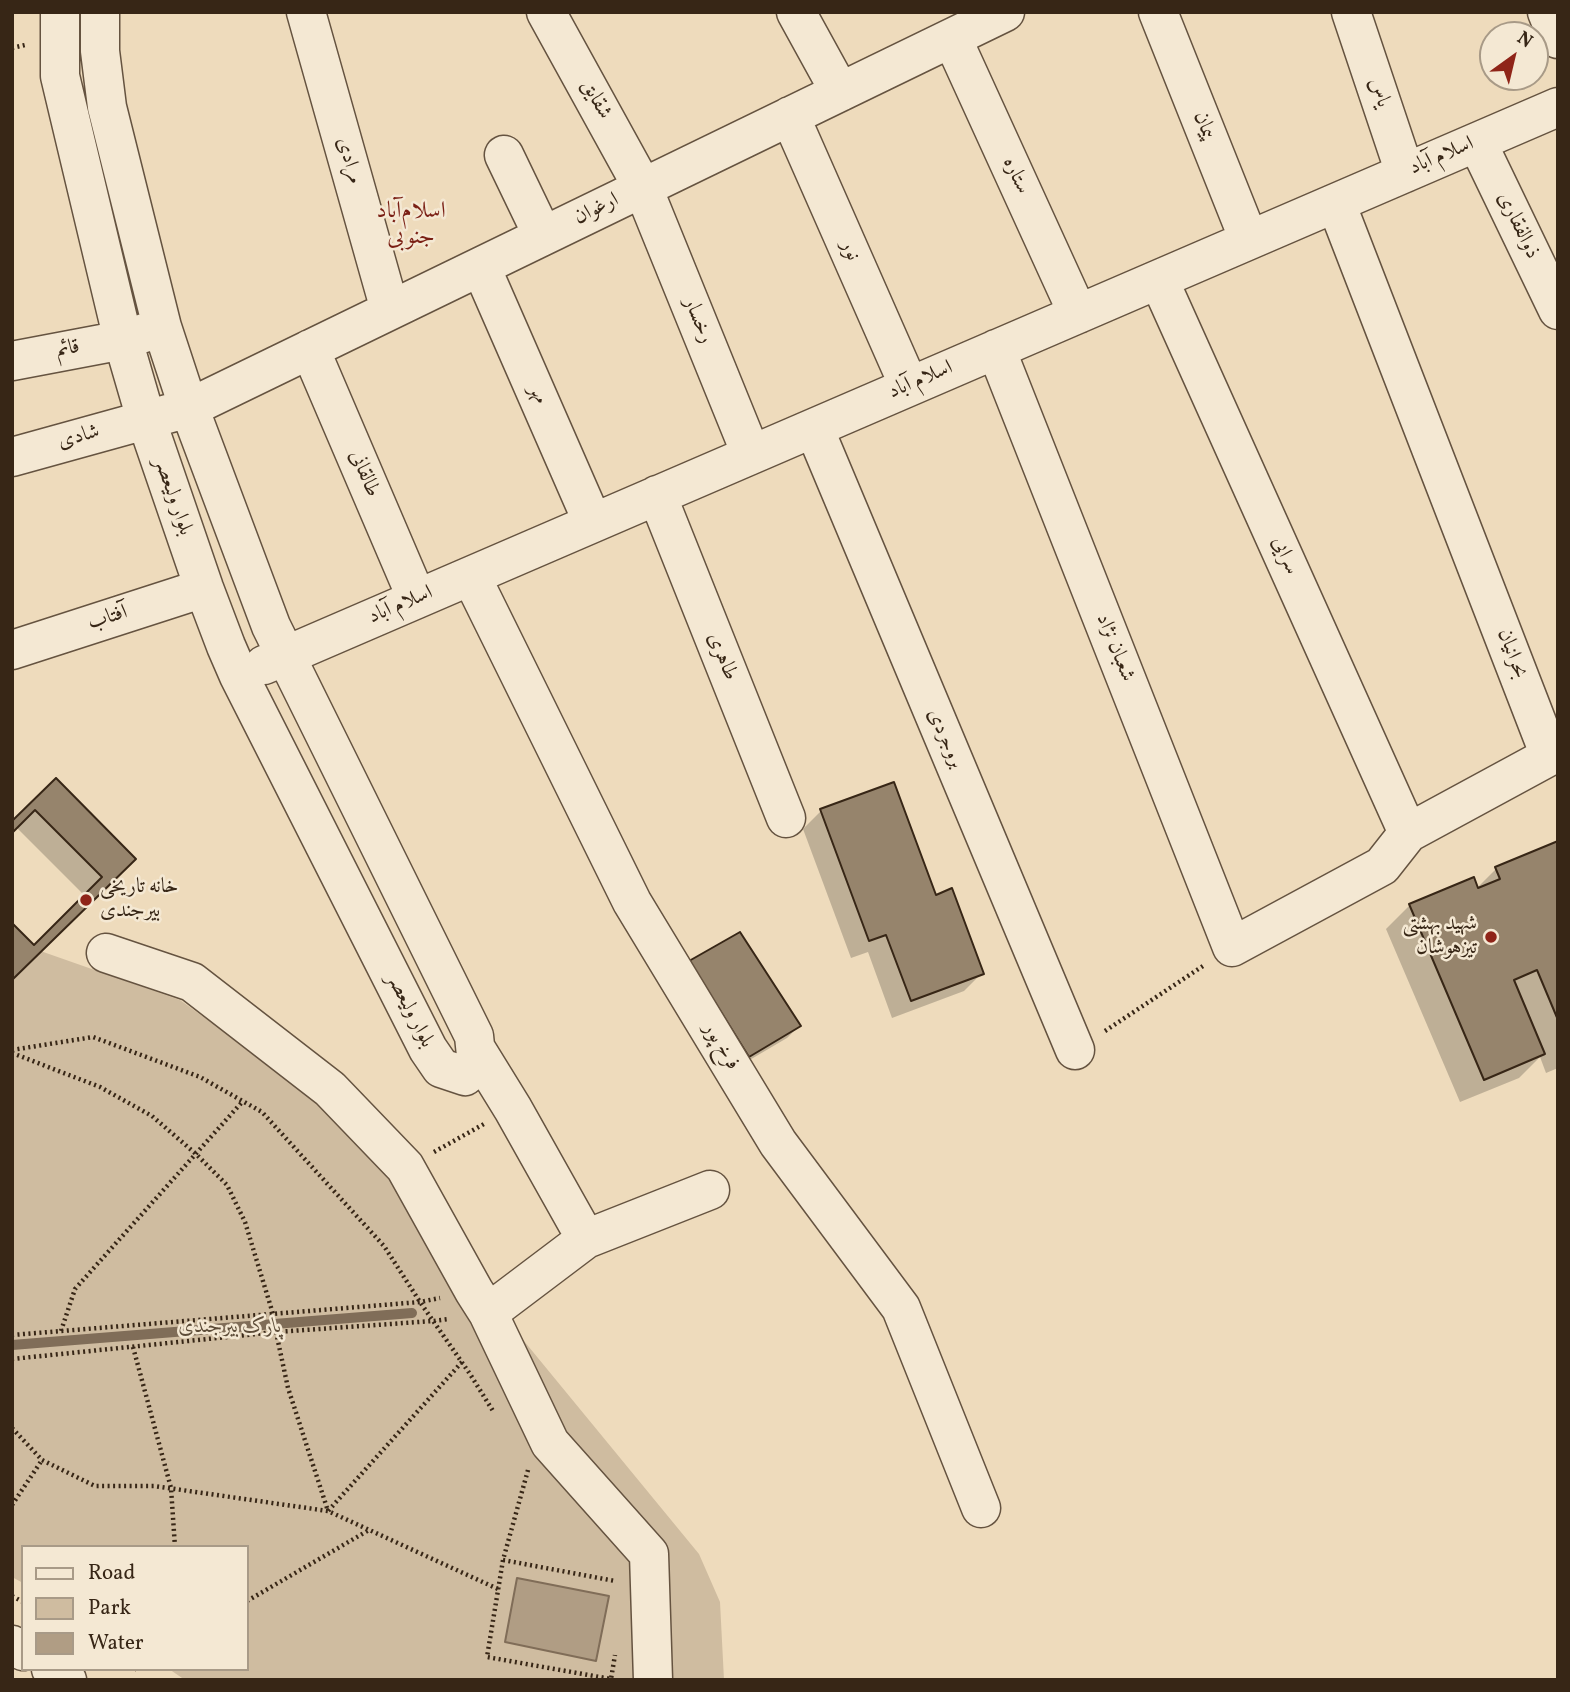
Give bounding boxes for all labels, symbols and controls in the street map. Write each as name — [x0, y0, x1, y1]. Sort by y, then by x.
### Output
north arrow — [1479, 21, 1549, 91]
text: N — [1512, 26, 1538, 55]
street label: یاس — [1361, 75, 1395, 111]
street label: شقایق — [574, 76, 616, 124]
street label: پیمان — [1186, 108, 1220, 144]
street label: اسلام آباد — [1406, 132, 1478, 182]
street label: مرادی — [329, 135, 367, 187]
street label: ستاره — [996, 153, 1034, 199]
street label: ارغوان — [570, 188, 624, 232]
street label: ذوالفقاری — [1490, 188, 1544, 264]
district label: اسلام‌‌آباد جنوبی — [376, 199, 446, 253]
street label: نور — [834, 237, 864, 265]
street label: رخسار — [676, 294, 718, 348]
street label: قائم — [54, 335, 82, 365]
street label: اسلام آباد — [885, 356, 957, 406]
street label: مهر — [522, 382, 552, 408]
street label: شادی — [55, 420, 103, 456]
street label: طالقانی — [342, 447, 384, 501]
street label: بلوار ولیعصر — [147, 455, 197, 539]
street label: سرایی — [1265, 533, 1303, 579]
street label: اسلام آباد — [365, 581, 437, 631]
street label: آفتاب — [85, 601, 131, 637]
street label: شعبان نژاد — [1089, 610, 1139, 686]
street label: بحرانیان — [1490, 626, 1532, 682]
street label: طاهری — [700, 629, 742, 685]
street label: بروجردی — [920, 705, 968, 773]
place label: خانه تاریخی بیرجندی — [100, 875, 178, 925]
marker: خانه تاریخی بیرجندی — [78, 892, 94, 908]
place label: شهید بهشتی تیزهوشان — [1403, 912, 1477, 962]
marker: شهید بهشتی تیزهوشان — [1483, 929, 1499, 945]
street label: بلوار ولیعصر — [380, 969, 438, 1053]
street label: فرخ پور — [696, 1019, 744, 1075]
park label: پارک بیرجندی — [178, 1315, 282, 1341]
legend — [21, 1545, 248, 1671]
text: Road — [88, 1559, 135, 1588]
text: Park — [88, 1594, 131, 1623]
text: Water — [88, 1629, 144, 1658]

